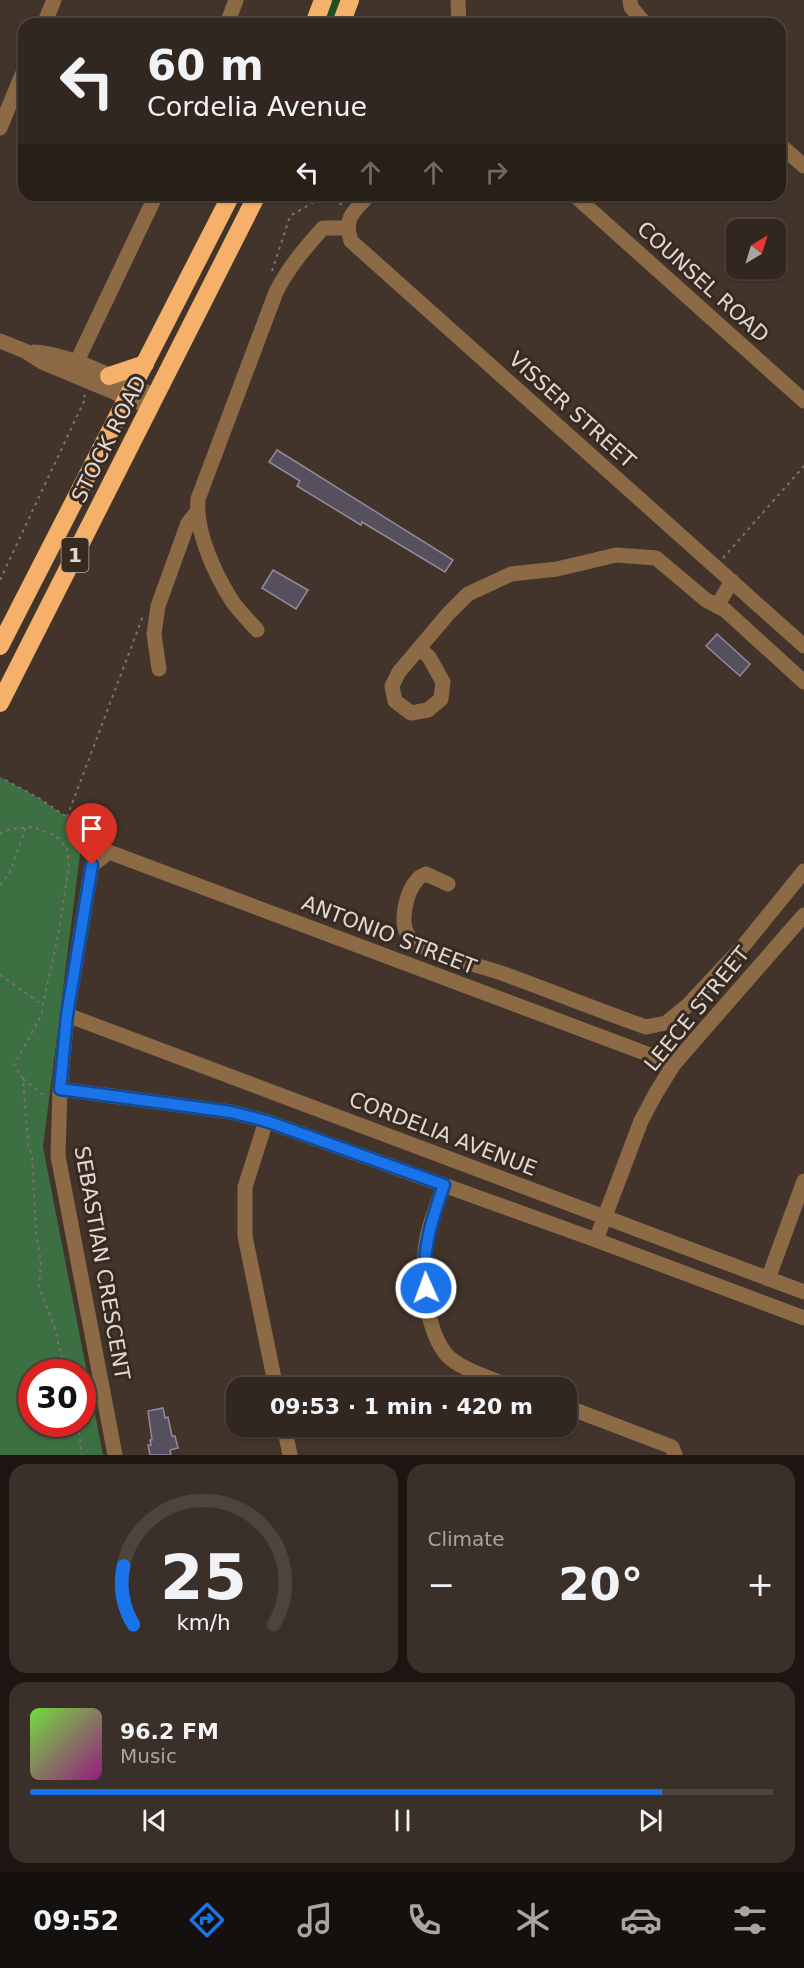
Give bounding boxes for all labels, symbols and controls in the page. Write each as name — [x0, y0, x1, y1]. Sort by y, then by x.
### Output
text: 60 m — [147, 41, 264, 90]
icon: left — [48, 42, 126, 120]
text: Cordelia Avenue — [147, 91, 367, 122]
icon: left — [291, 156, 324, 189]
icon: ahead — [354, 156, 387, 189]
icon: ahead — [417, 156, 450, 189]
icon: right — [480, 156, 513, 189]
street label: COUNSEL ROAD — [632, 217, 774, 347]
north arrow — [726, 219, 786, 279]
map controls — [726, 219, 786, 279]
street label: VISSER STREET — [504, 347, 640, 473]
street label: STOCK ROAD — [67, 372, 151, 506]
road number: 1 — [62, 538, 88, 572]
pin — [66, 803, 117, 865]
icon: arrive — [75, 812, 108, 845]
street label: ANTONIO STREET — [299, 891, 480, 979]
street label: LEECE STREET — [640, 942, 755, 1076]
street label: CORDELIA AVENUE — [346, 1087, 540, 1181]
street label: SEBASTIAN CRESCENT — [70, 1144, 134, 1382]
position arrow — [394, 1256, 458, 1320]
speed limit sign: 30 — [18, 1359, 96, 1437]
text: 09:53 · 1 min · 420 m — [270, 1394, 533, 1419]
text: Climate — [428, 1527, 504, 1551]
text: 25 — [160, 1541, 247, 1614]
text: 20° — [558, 1558, 643, 1611]
text: − — [428, 1565, 455, 1604]
text: + — [746, 1565, 774, 1604]
text: km/h — [176, 1611, 230, 1636]
text: 96.2 FM — [120, 1719, 219, 1744]
text: Music — [120, 1744, 177, 1768]
icon: previous — [138, 1804, 171, 1837]
icon: pause — [386, 1804, 419, 1837]
icon: next — [634, 1804, 667, 1837]
icon: directions — [186, 1899, 228, 1941]
icon: music — [294, 1899, 336, 1941]
icon: phone — [403, 1899, 445, 1941]
icon: climate — [512, 1899, 554, 1941]
icon: car — [620, 1899, 662, 1941]
icon: filters — [729, 1899, 771, 1941]
text: 09:52 — [33, 1905, 119, 1936]

